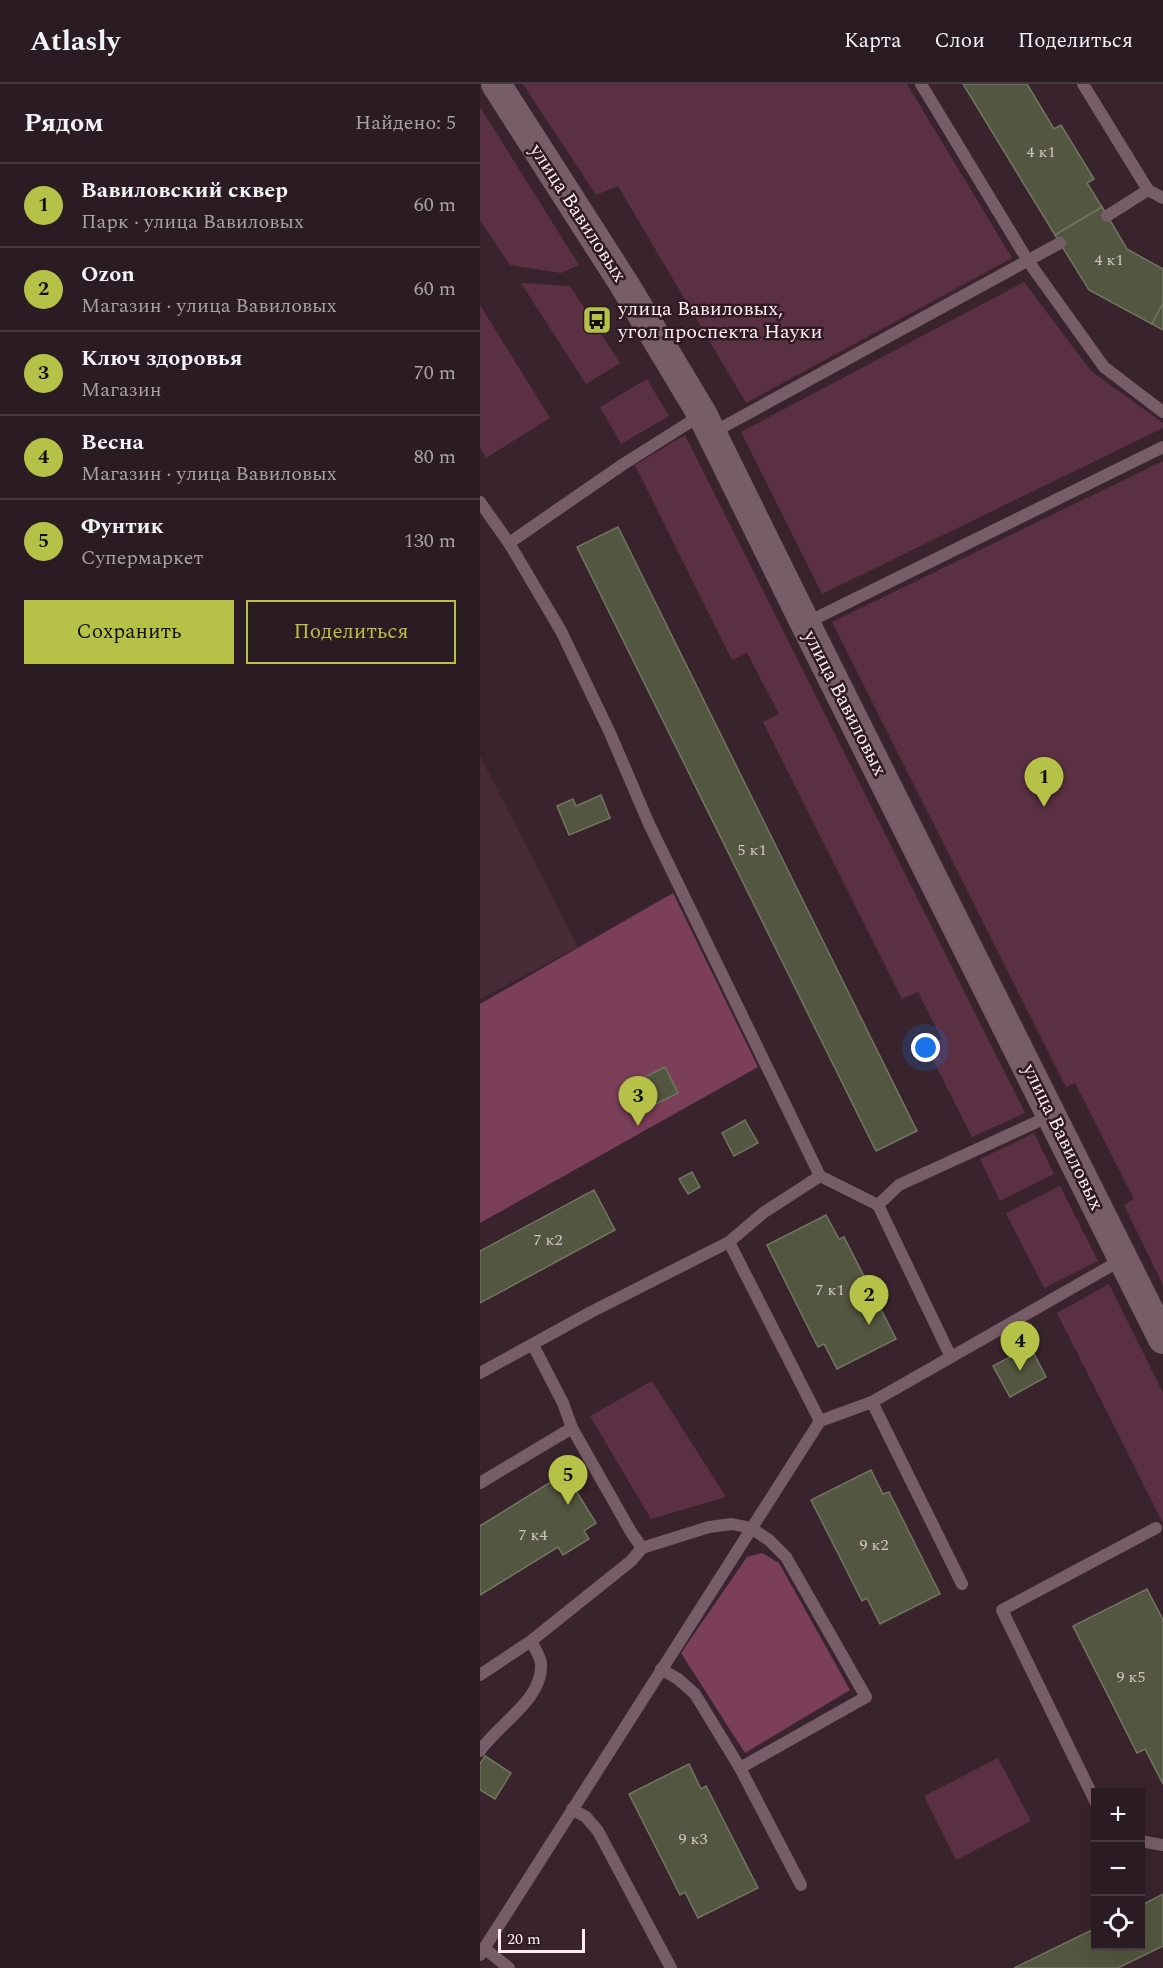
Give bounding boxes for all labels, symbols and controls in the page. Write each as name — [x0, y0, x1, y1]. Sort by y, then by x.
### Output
text: Atlasly — [30, 20, 120, 63]
text: Карта — [844, 25, 901, 57]
text: Слои — [934, 25, 985, 57]
text: Поделиться — [1018, 25, 1133, 57]
text: Рядом — [24, 103, 104, 143]
text: Найдено: 5 — [355, 108, 456, 138]
street label: улица Вавиловых — [521, 137, 634, 288]
house number: 4 к1 — [1027, 140, 1055, 164]
text: Вавиловский сквер — [81, 174, 288, 207]
text: 1 — [38, 190, 49, 220]
text: 60 m — [414, 190, 456, 220]
text: Парк · улица Вавиловых — [81, 207, 304, 237]
house number: 4 к1 — [1095, 248, 1123, 272]
text: Ozon — [81, 258, 135, 291]
text: 2 — [38, 274, 49, 304]
text: 60 m — [414, 274, 456, 304]
text: Магазин · улица Вавиловых — [81, 291, 337, 321]
place label: улица Вавиловых, угол проспекта Науки — [617, 294, 823, 347]
bus stop icon: улица Вавиловых, угол проспекта Науки — [581, 304, 613, 336]
text: Ключ здоровья — [81, 342, 242, 375]
text: 3 — [38, 358, 49, 388]
text: 70 m — [414, 358, 456, 388]
text: Магазин — [81, 375, 162, 405]
text: Весна — [81, 426, 144, 459]
text: 4 — [38, 442, 49, 472]
text: 80 m — [414, 442, 456, 472]
text: Магазин · улица Вавиловых — [81, 459, 337, 489]
text: Фунтик — [81, 510, 164, 543]
text: 5 — [38, 526, 49, 556]
text: 130 m — [404, 526, 456, 556]
text: Супермаркет — [81, 543, 203, 573]
button: Сохранить — [24, 600, 234, 664]
button: Поделиться — [246, 600, 456, 664]
street label: улица Вавиловых — [795, 624, 895, 781]
pin: 1 — [1024, 758, 1064, 807]
house number: 5 к1 — [738, 838, 766, 862]
your location — [911, 1033, 940, 1062]
street label: улица Вавиловых — [1014, 1058, 1112, 1216]
pin: 3 — [618, 1076, 658, 1126]
house number: 7 к2 — [534, 1228, 562, 1252]
pin: 2 — [850, 1276, 888, 1325]
house number: 7 к1 — [816, 1278, 844, 1302]
pin: 4 — [1000, 1322, 1040, 1371]
pin: 5 — [548, 1456, 587, 1505]
house number: 7 к4 — [519, 1523, 547, 1547]
house number: 9 к2 — [860, 1533, 888, 1557]
house number: 9 к5 — [1117, 1665, 1145, 1689]
map controls — [1091, 1788, 1145, 1950]
button: + — [1091, 1788, 1145, 1842]
house number: 9 к3 — [679, 1827, 707, 1851]
button: − — [1091, 1842, 1145, 1896]
button: locate — [1091, 1896, 1145, 1950]
scale bar — [498, 1926, 585, 1954]
text: 20 m — [507, 1927, 541, 1951]

